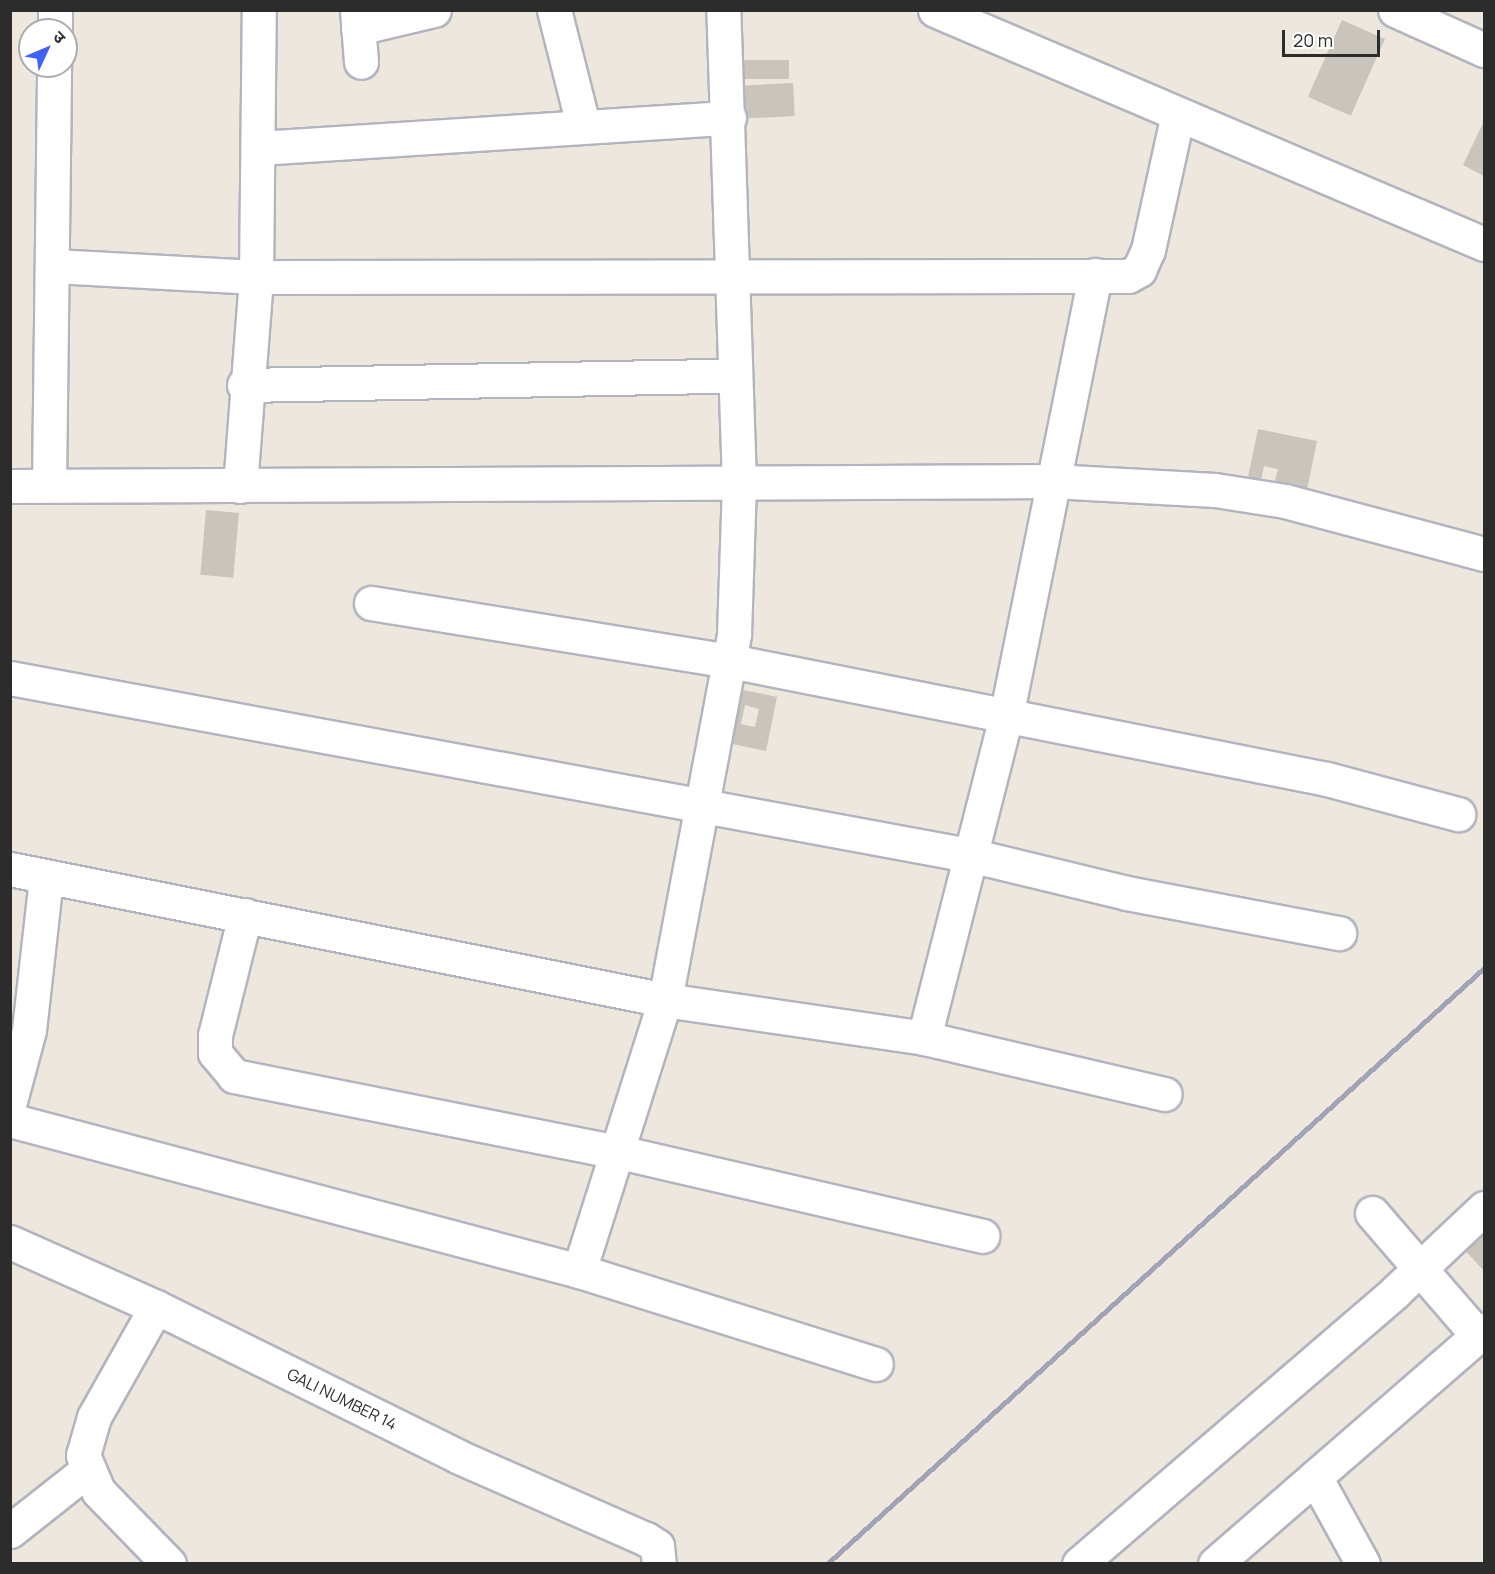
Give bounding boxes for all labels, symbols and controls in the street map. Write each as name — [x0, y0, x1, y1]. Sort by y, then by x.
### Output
north arrow — [18, 18, 78, 78]
scale bar — [1285, 18, 1382, 56]
text: उ — [48, 26, 71, 48]
text: 20 m — [1293, 28, 1333, 52]
street label: GALI NUMBER 14 — [284, 1364, 400, 1434]

